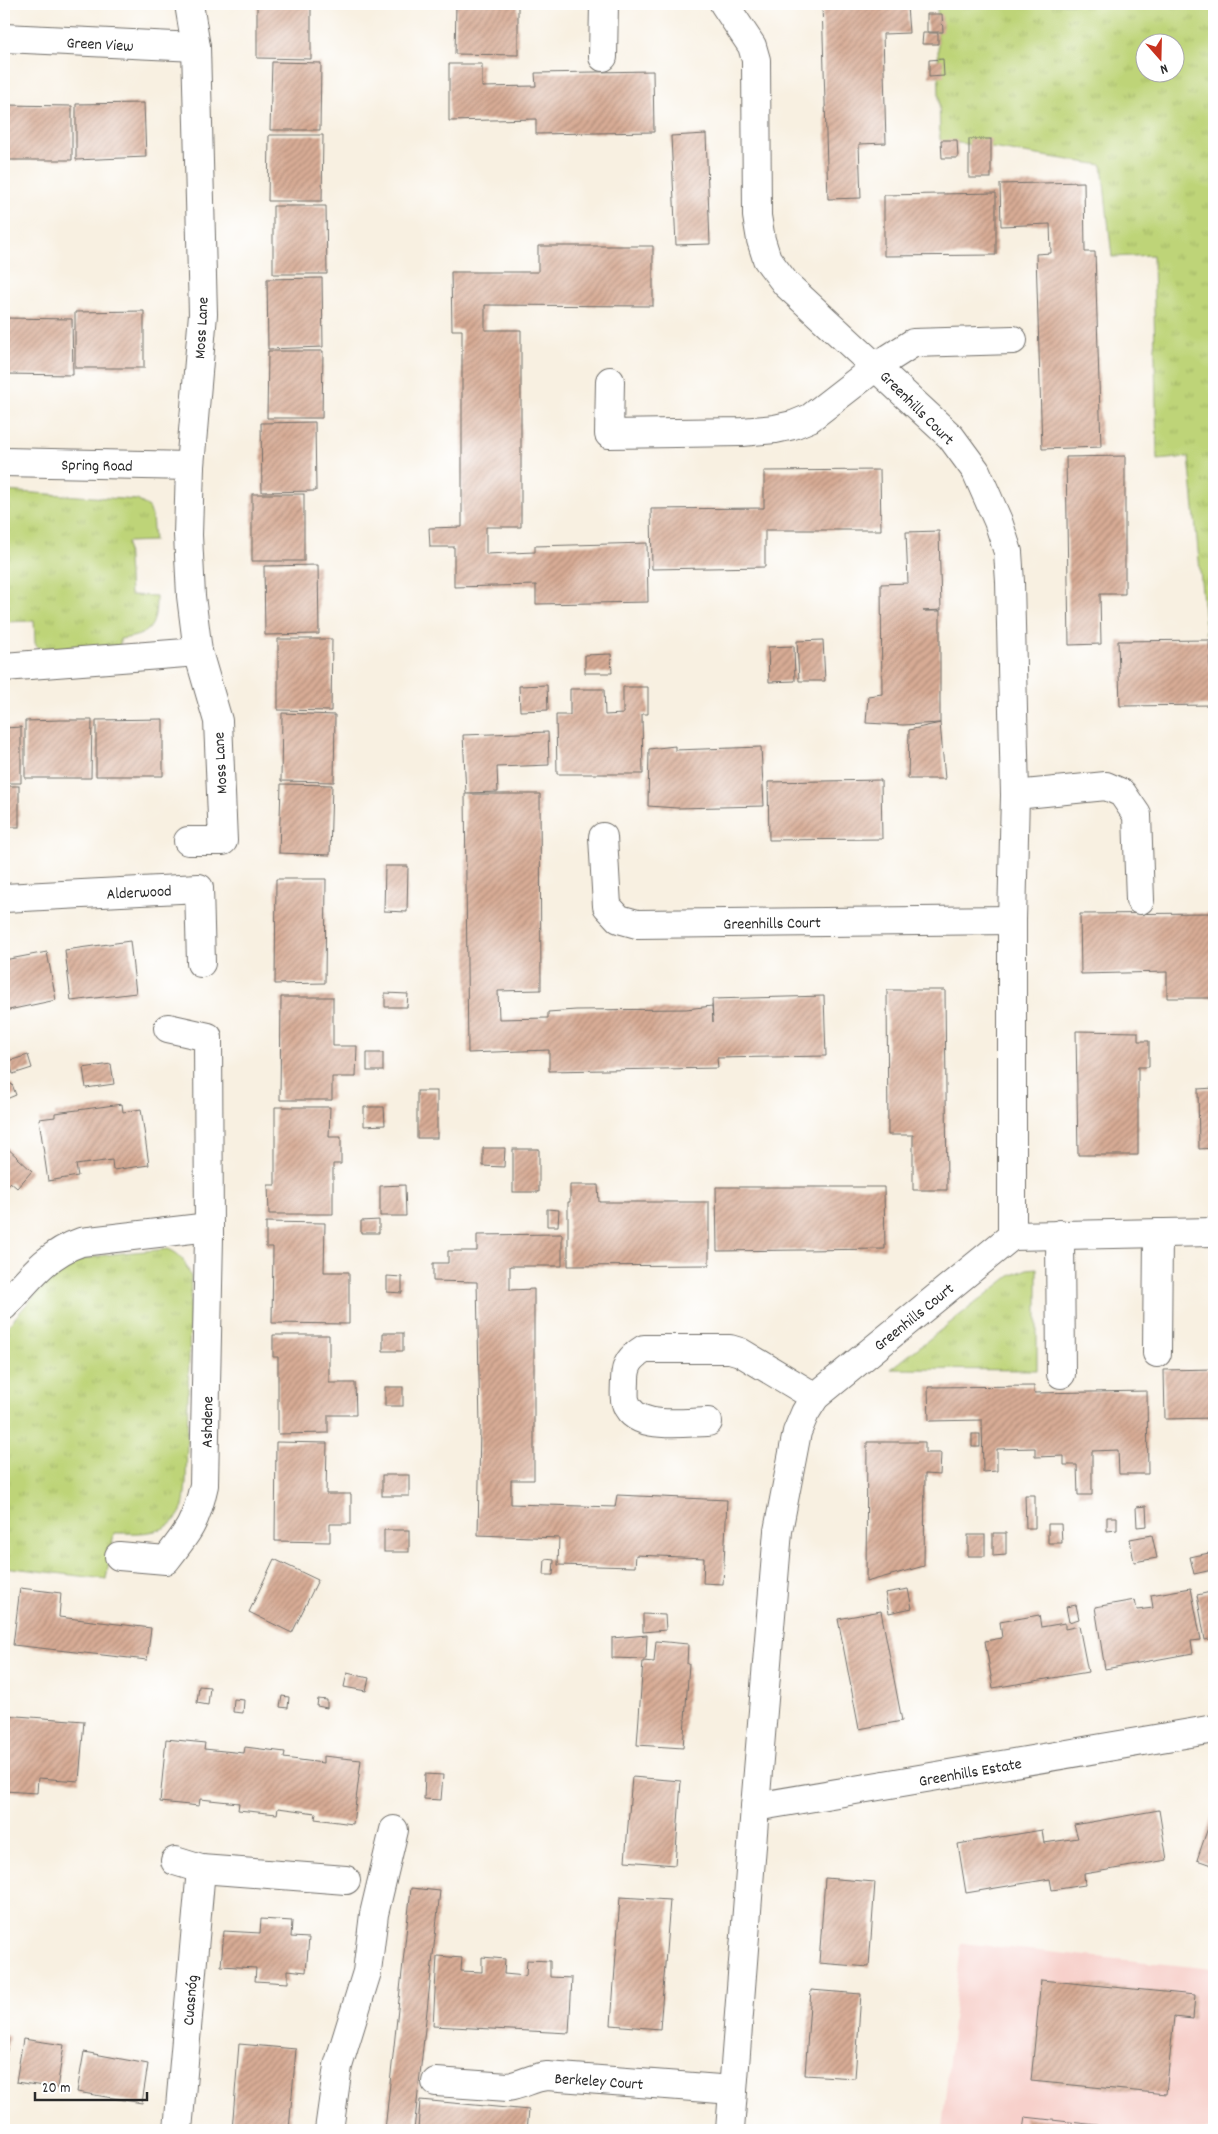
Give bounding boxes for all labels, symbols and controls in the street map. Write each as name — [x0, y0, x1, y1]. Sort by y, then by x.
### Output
street label: Green View — [66, 32, 134, 59]
north arrow — [1136, 32, 1186, 82]
text: N — [1157, 58, 1170, 79]
street label: Moss Lane — [189, 297, 216, 360]
street label: Greenhills Court — [874, 366, 959, 451]
street label: Spring Road — [61, 454, 133, 479]
street label: Moss Lane — [208, 731, 235, 794]
street label: Alderwood — [106, 880, 172, 907]
street label: Greenhills Court — [723, 912, 821, 937]
street label: Greenhills Court — [869, 1278, 960, 1358]
street label: Ashdene — [197, 1396, 220, 1448]
street label: Greenhills Estate — [917, 1753, 1024, 1794]
street label: Cuasnóg — [178, 1974, 205, 2026]
street label: Berkeley Court — [554, 2068, 644, 2097]
scale bar — [35, 2069, 148, 2101]
text: 20 m — [42, 2078, 70, 2100]

